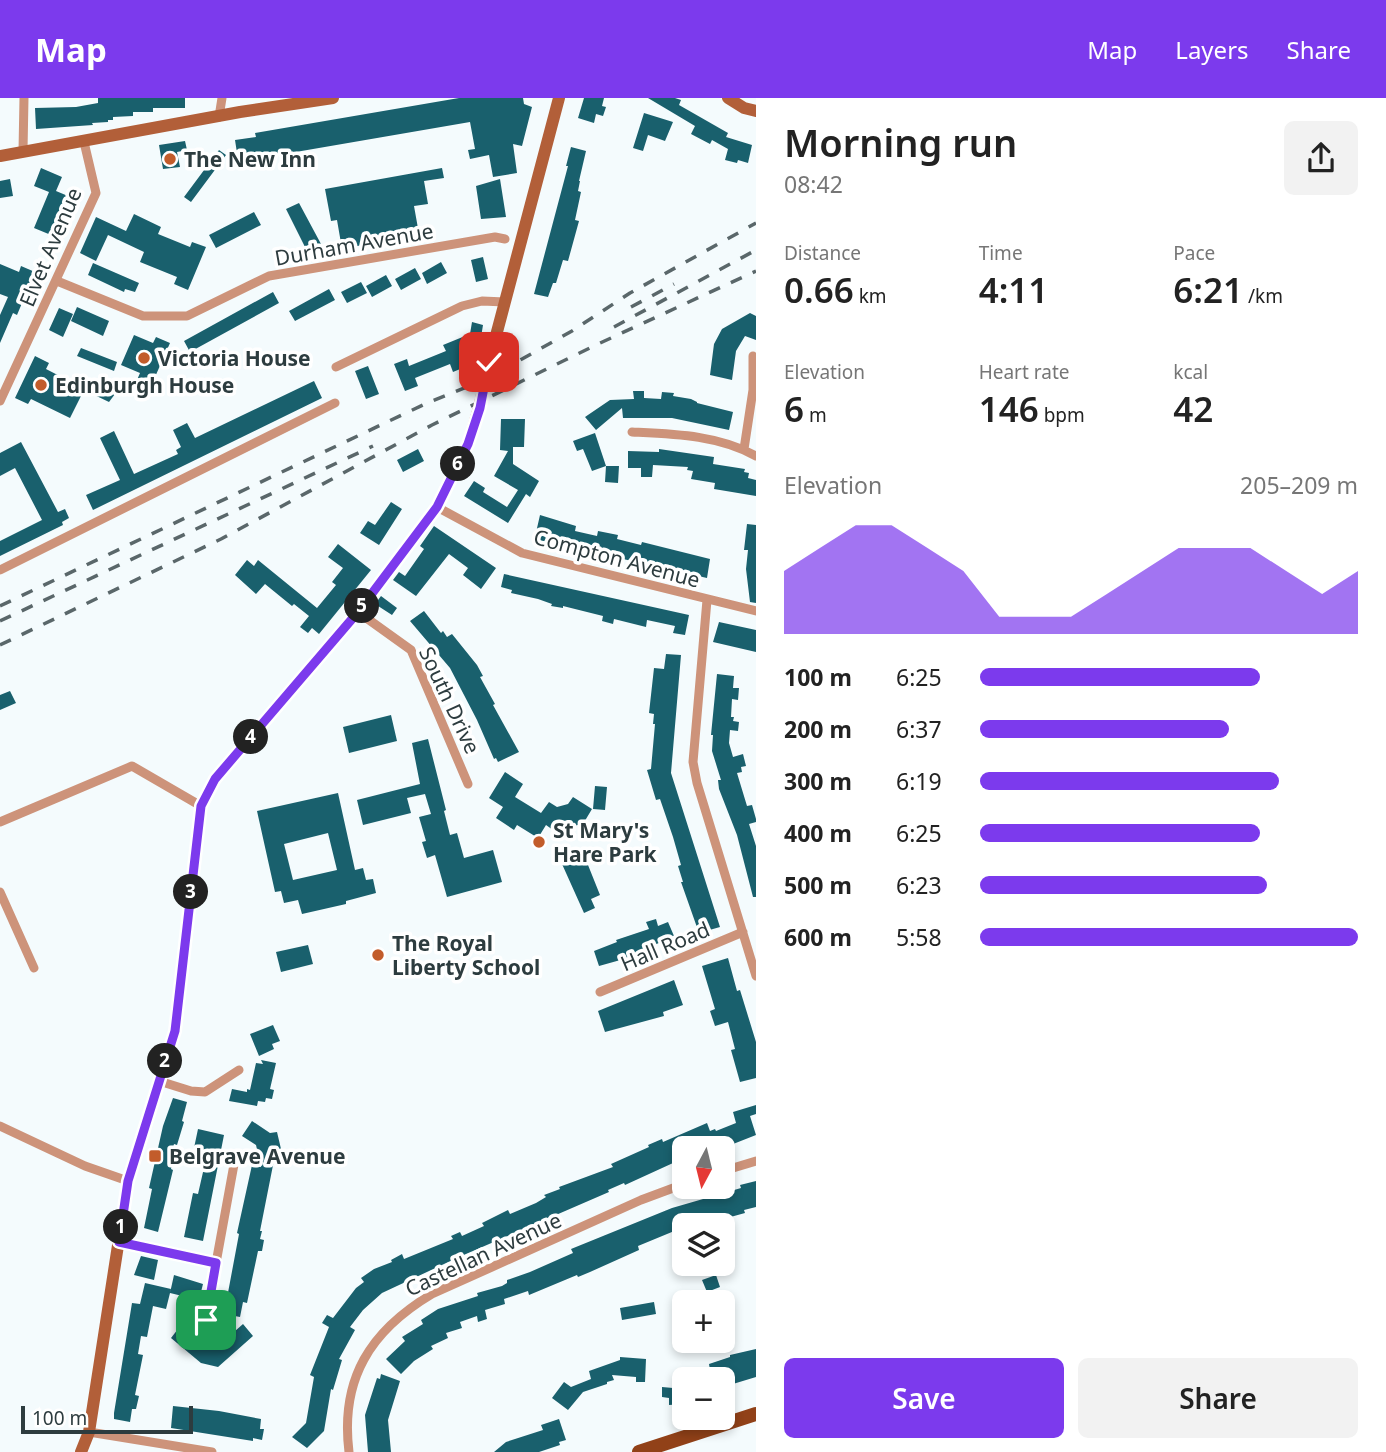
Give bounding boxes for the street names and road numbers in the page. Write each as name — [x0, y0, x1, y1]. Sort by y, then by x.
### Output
street label: Elvet Avenue — [12, 183, 88, 311]
street label: Durham Avenue — [272, 216, 436, 272]
street label: Compton Avenue — [531, 522, 703, 594]
street label: South Drive — [413, 642, 487, 758]
street label: Hall Road — [616, 915, 714, 977]
street label: Castellan Avenue — [400, 1206, 566, 1302]

